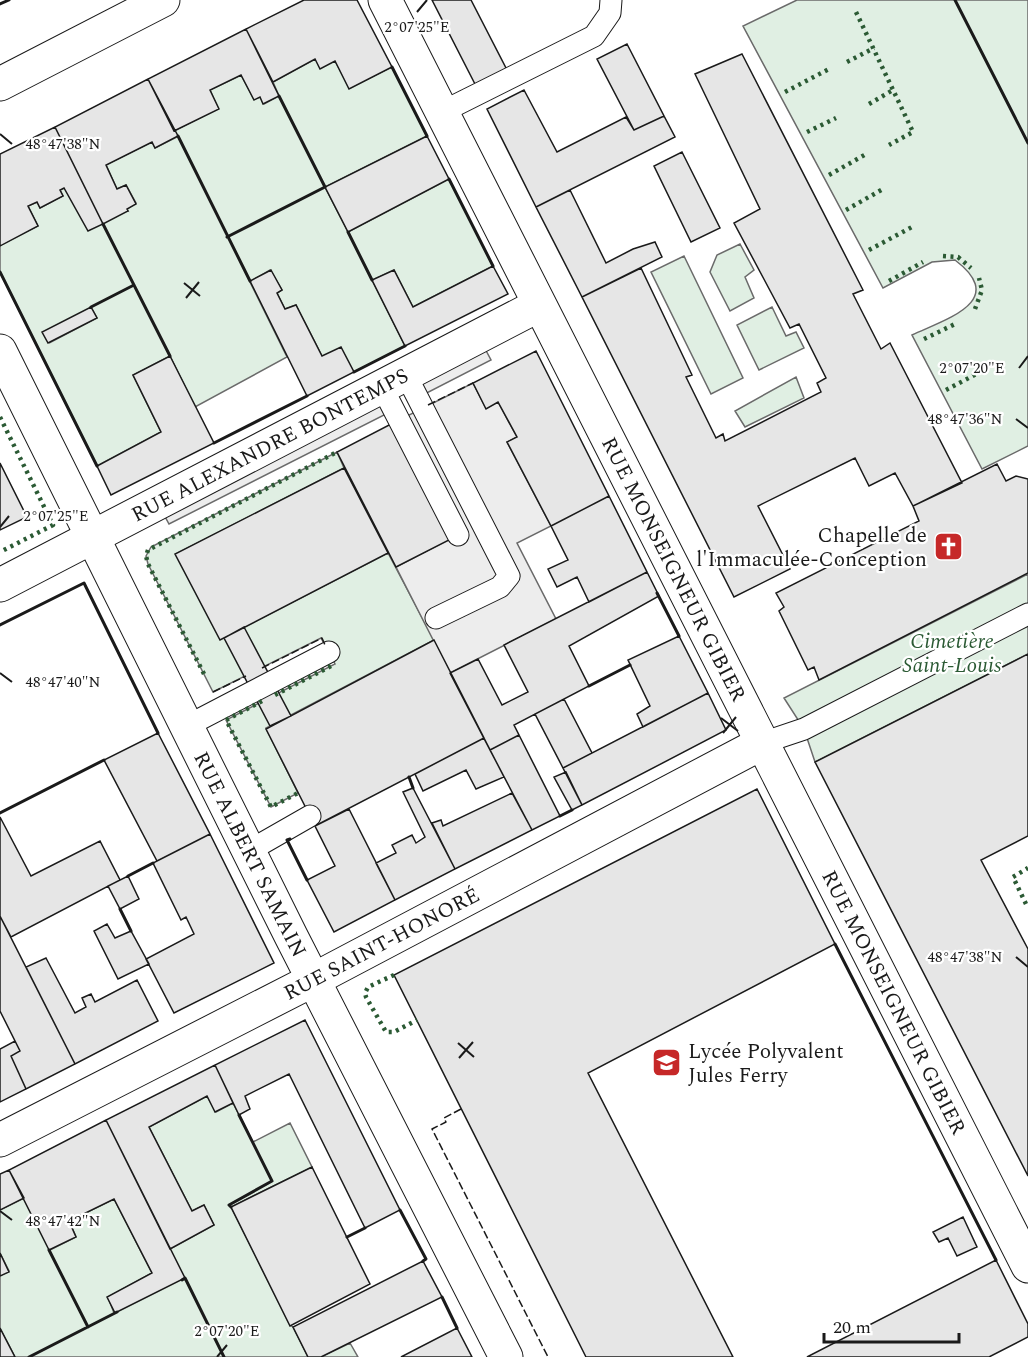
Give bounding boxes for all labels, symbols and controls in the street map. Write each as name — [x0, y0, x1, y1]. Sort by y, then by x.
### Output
text: 2°07'25"E — [384, 16, 450, 39]
text: 48°47'38"N — [26, 133, 101, 156]
text: 2°07'20"E — [939, 357, 1005, 380]
street label: RUE ALEXANDRE BONTEMPS — [126, 360, 415, 531]
text: 48°47'36"N — [928, 408, 1003, 431]
street label: RUE MONSEIGNEUR GIBIER — [592, 432, 754, 707]
text: 2°07'25"E — [23, 505, 89, 528]
place label: Chapelle de l'Immaculée-Conception — [696, 520, 927, 576]
church icon: Chapelle de l'Immaculée-Conception — [932, 531, 964, 563]
park label: Cimetière Saint-Louis — [903, 626, 1002, 682]
text: 48°47'40"N — [26, 671, 101, 694]
street label: RUE ALBERT SAMAIN — [185, 746, 314, 963]
street label: RUE MONSEIGNEUR GIBIER — [813, 865, 974, 1140]
street label: RUE SAINT-HONORÉ — [278, 880, 486, 1009]
text: 48°47'38"N — [928, 946, 1003, 969]
place label: Lycée Polyvalent Jules Ferry — [688, 1036, 844, 1092]
school or university icon: Lycée Polyvalent Jules Ferry — [651, 1047, 683, 1079]
text: 48°47'42"N — [26, 1210, 101, 1233]
scale bar — [824, 1306, 959, 1344]
text: 20 m — [833, 1314, 871, 1341]
text: 2°07'20"E — [194, 1320, 260, 1343]

